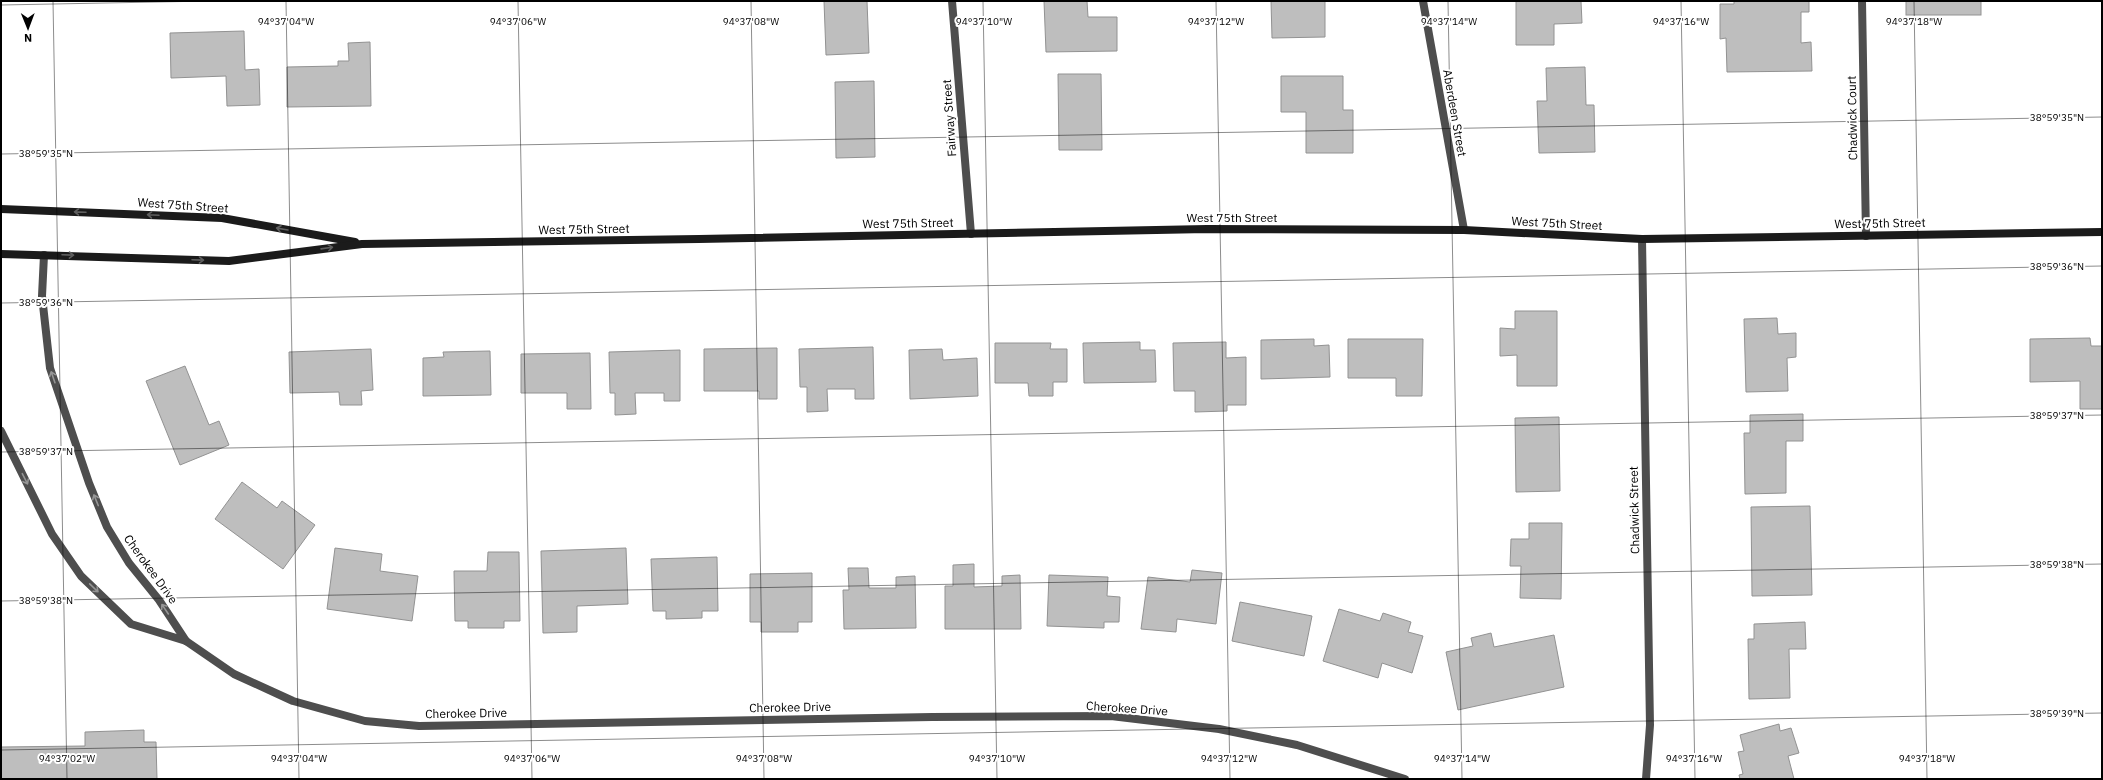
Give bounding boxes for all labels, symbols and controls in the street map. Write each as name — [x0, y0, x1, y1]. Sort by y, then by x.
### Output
north arrow — [8, 8, 48, 48]
text: 94°37'04"W — [258, 15, 314, 28]
text: 94°37'06"W — [490, 15, 546, 28]
text: 94°37'08"W — [723, 15, 779, 28]
text: 94°37'10"W — [956, 15, 1012, 28]
text: 94°37'12"W — [1188, 15, 1244, 28]
text: 94°37'14"W — [1421, 15, 1477, 28]
text: 94°37'16"W — [1653, 15, 1709, 28]
text: 94°37'18"W — [1886, 15, 1942, 28]
text: N — [24, 31, 32, 45]
street label: Aberdeen Street — [1440, 68, 1470, 158]
street label: Chadwick Court — [1844, 76, 1860, 160]
street label: Fairway Street — [939, 79, 959, 157]
text: 38°59'35"N — [2030, 111, 2084, 124]
text: 38°59'35"N — [19, 147, 73, 160]
street label: West 75th Street — [137, 194, 229, 216]
one-way arrow — [74, 208, 87, 215]
street label: West 75th Street — [1186, 210, 1278, 225]
one-way arrow — [147, 211, 160, 218]
street label: West 75th Street — [1511, 213, 1603, 233]
street label: West 75th Street — [862, 215, 954, 231]
street label: West 75th Street — [1834, 215, 1926, 231]
street label: West 75th Street — [538, 221, 630, 237]
one-way arrow — [276, 225, 289, 233]
one-way arrow — [320, 244, 333, 252]
one-way arrow — [61, 252, 74, 259]
one-way arrow — [191, 257, 204, 264]
text: 38°59'36"N — [2030, 260, 2084, 273]
text: 38°59'36"N — [19, 296, 73, 309]
one-way arrow — [49, 371, 56, 384]
text: 38°59'37"N — [2030, 409, 2084, 422]
text: 38°59'37"N — [19, 445, 73, 458]
street label: Chadwick Street — [1626, 466, 1642, 554]
one-way arrow — [22, 472, 29, 484]
one-way arrow — [91, 494, 99, 506]
street label: Cherokee Drive — [121, 531, 181, 607]
text: 38°59'38"N — [2030, 558, 2084, 571]
one-way arrow — [89, 583, 99, 593]
text: 38°59'38"N — [19, 594, 73, 607]
one-way arrow — [161, 604, 169, 615]
street label: Cherokee Drive — [1086, 698, 1169, 718]
street label: Cherokee Drive — [749, 699, 831, 715]
street label: Cherokee Drive — [425, 705, 507, 721]
text: 38°59'39"N — [2030, 707, 2084, 720]
text: 94°37'02"W — [39, 752, 95, 765]
text: 94°37'04"W — [271, 752, 327, 765]
text: 94°37'06"W — [504, 752, 560, 765]
text: 94°37'08"W — [736, 752, 792, 765]
text: 94°37'10"W — [969, 752, 1025, 765]
text: 94°37'12"W — [1201, 752, 1257, 765]
text: 94°37'14"W — [1434, 752, 1490, 765]
text: 94°37'16"W — [1666, 752, 1722, 765]
text: 94°37'18"W — [1899, 752, 1955, 765]

